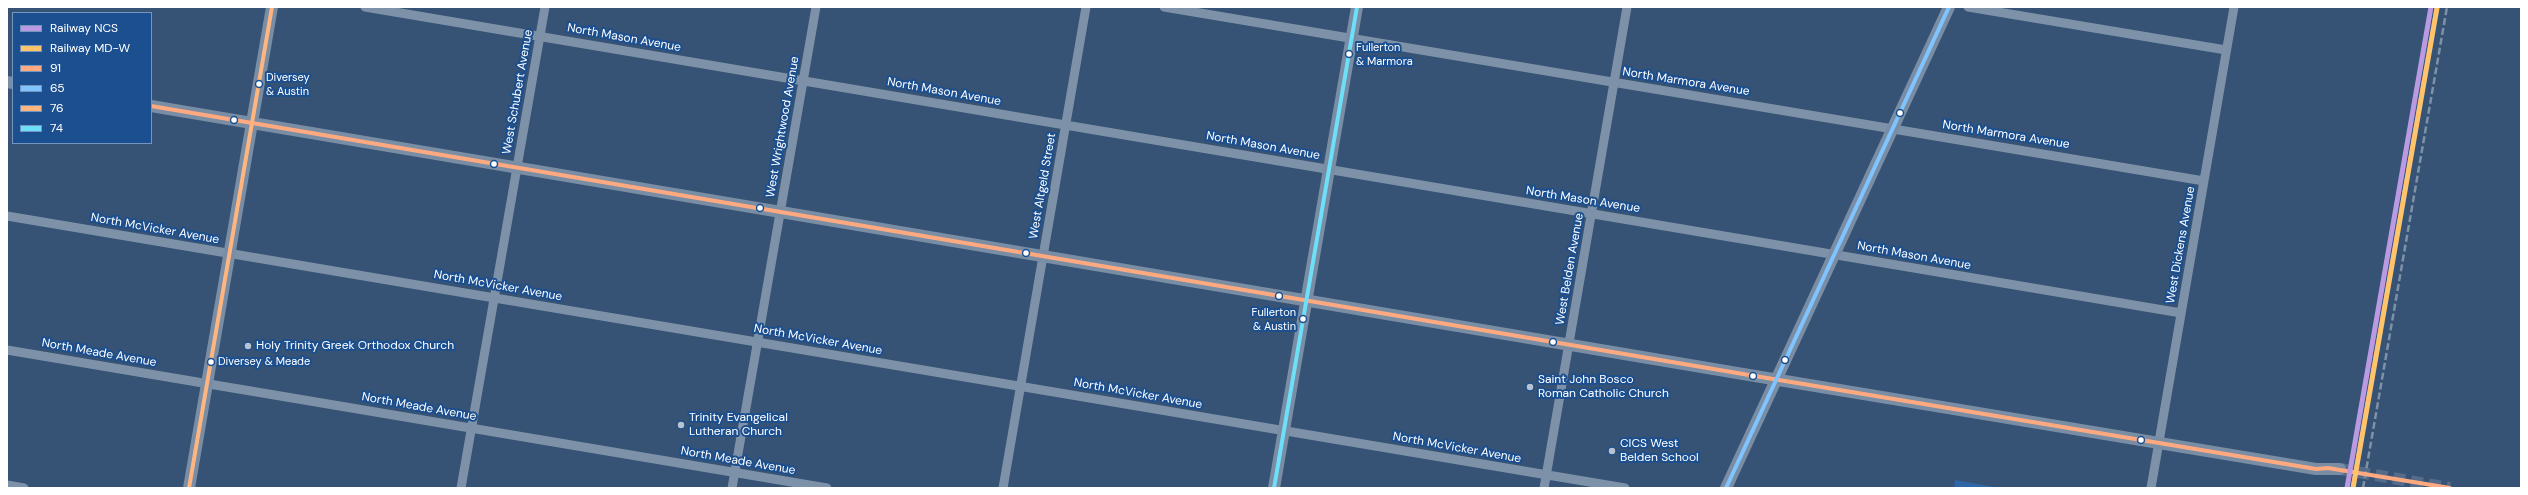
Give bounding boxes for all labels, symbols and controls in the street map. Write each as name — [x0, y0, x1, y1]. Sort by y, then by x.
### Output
legend — [12, 12, 152, 144]
text: Railway NCS — [50, 20, 118, 36]
street label: North Mason Avenue — [566, 21, 682, 55]
street label: West Schubert Avenue — [500, 28, 536, 156]
text: Railway MD-W — [50, 40, 130, 56]
place label: Fullerton & Marmora — [1356, 41, 1413, 67]
marker: Fullerton & Marmora — [1344, 49, 1354, 59]
street label: West Wrightwood Avenue — [763, 55, 803, 199]
text: 91 — [50, 60, 61, 76]
street label: North Marmora Avenue — [1621, 65, 1751, 99]
place label: Diversey & Austin — [266, 71, 310, 97]
street label: North Mason Avenue — [886, 75, 1002, 109]
marker: Diversey & Austin — [254, 79, 264, 89]
text: 65 — [50, 80, 65, 96]
text: 76 — [50, 100, 64, 116]
unlabelled marker — [1895, 108, 1905, 118]
unlabelled marker — [229, 115, 239, 125]
street label: North Marmora Avenue — [1941, 118, 2071, 152]
text: 74 — [50, 120, 63, 136]
street label: North Mason Avenue — [1205, 129, 1321, 163]
street label: West Altgeld Street — [1027, 132, 1059, 240]
unlabelled marker — [489, 159, 499, 169]
street label: North Mason Avenue — [1525, 184, 1641, 216]
street label: West Dickens Avenue — [2164, 185, 2198, 305]
unlabelled marker — [755, 203, 765, 213]
street label: North McVicker Avenue — [90, 211, 220, 247]
street label: West Belden Avenue — [1553, 212, 1587, 326]
street label: North Mason Avenue — [1856, 239, 1972, 273]
unlabelled marker — [1021, 248, 1031, 258]
street label: North McVicker Avenue — [433, 268, 563, 304]
unlabelled marker — [1274, 291, 1284, 301]
place label: Fullerton & Austin — [1252, 306, 1296, 332]
marker: Fullerton & Austin — [1298, 314, 1308, 324]
street label: North McVicker Avenue — [753, 322, 883, 358]
street label: North Meade Avenue — [40, 336, 158, 370]
unlabelled marker — [1548, 337, 1558, 347]
place label: Holy Trinity Greek Orthodox Church — [256, 339, 454, 353]
marker: Holy Trinity Greek Orthodox Church — [243, 341, 253, 351]
place label: Diversey & Meade — [218, 355, 310, 369]
unlabelled marker — [1780, 355, 1790, 365]
marker: Diversey & Meade — [206, 357, 216, 367]
unlabelled marker — [1748, 371, 1758, 381]
place label: Saint John Bosco Roman Catholic Church — [1538, 373, 1669, 401]
street label: North McVicker Avenue — [1073, 376, 1203, 412]
marker: Saint John Bosco Roman Catholic Church — [1525, 382, 1535, 392]
street label: North Meade Avenue — [360, 390, 478, 424]
place label: Trinity Evangelical Lutheran Church — [689, 411, 788, 439]
marker: Trinity Evangelical Lutheran Church — [676, 420, 686, 430]
street label: North McVicker Avenue — [1392, 430, 1522, 466]
unlabelled marker — [2136, 435, 2146, 445]
place label: CICS West Belden School — [1620, 437, 1699, 465]
street label: North Meade Avenue — [679, 444, 797, 478]
marker: CICS West Belden School — [1607, 446, 1617, 456]

